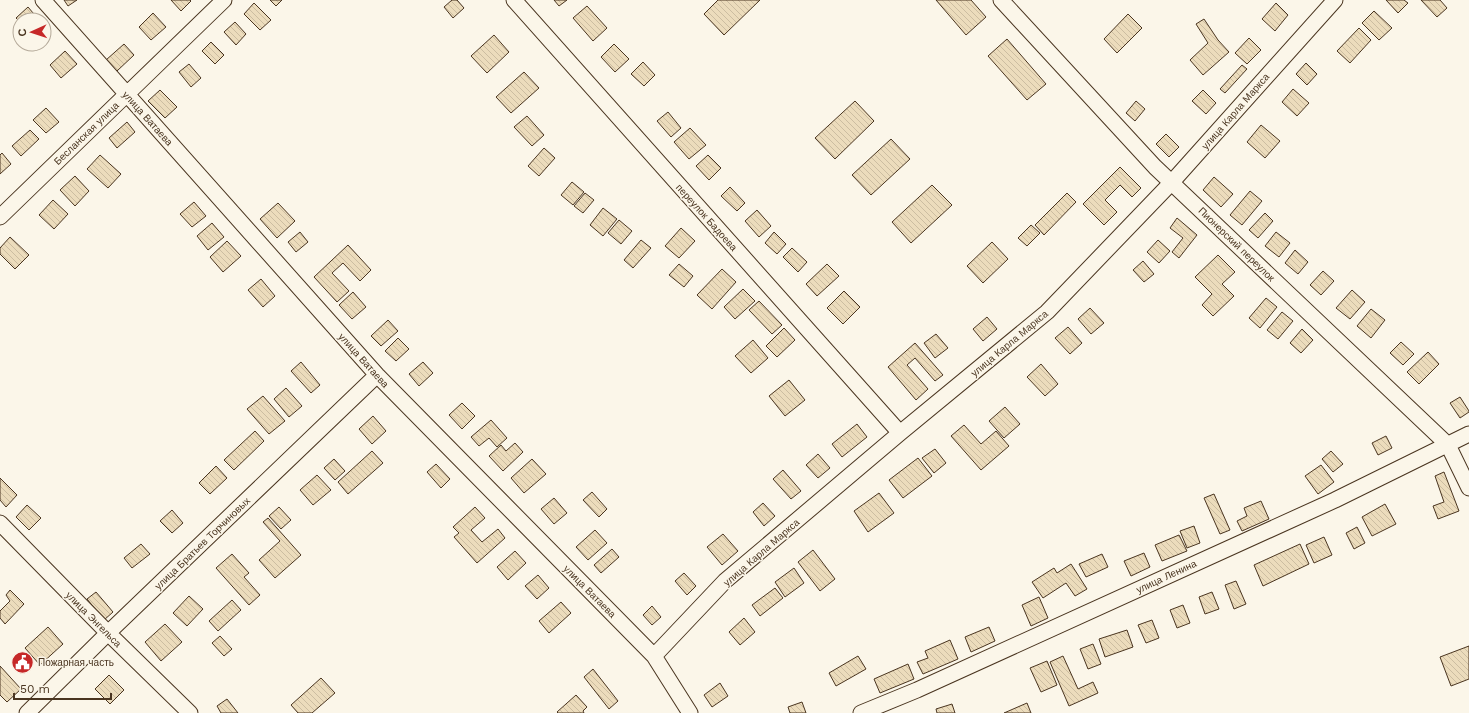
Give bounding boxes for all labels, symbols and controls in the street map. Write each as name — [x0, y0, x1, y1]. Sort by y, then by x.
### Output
north arrow — [12, 12, 52, 52]
text: С — [16, 28, 29, 37]
street label: улица Карла Маркса — [1199, 71, 1272, 152]
street label: улица Ватаева — [120, 89, 175, 148]
street label: Бесланская улица — [52, 99, 121, 167]
street label: переулок Бадоева — [674, 182, 740, 253]
street label: Пионерский переулок — [1196, 205, 1277, 284]
street label: улица Карла Маркса — [969, 308, 1050, 379]
street label: улица Ватаева — [336, 331, 391, 390]
street label: улица Братьев Торчиновых — [152, 495, 252, 592]
street label: улица Карла Маркса — [721, 516, 802, 588]
street label: улица Ленина — [1134, 558, 1198, 595]
street label: улица Ватаева — [561, 563, 618, 620]
street label: улица Энгельса — [64, 589, 124, 650]
public building icon: Пожарная часть — [10, 649, 36, 675]
place label: Пожарная часть — [38, 657, 114, 668]
scale bar — [14, 675, 111, 701]
text: 50 m — [20, 682, 50, 696]

